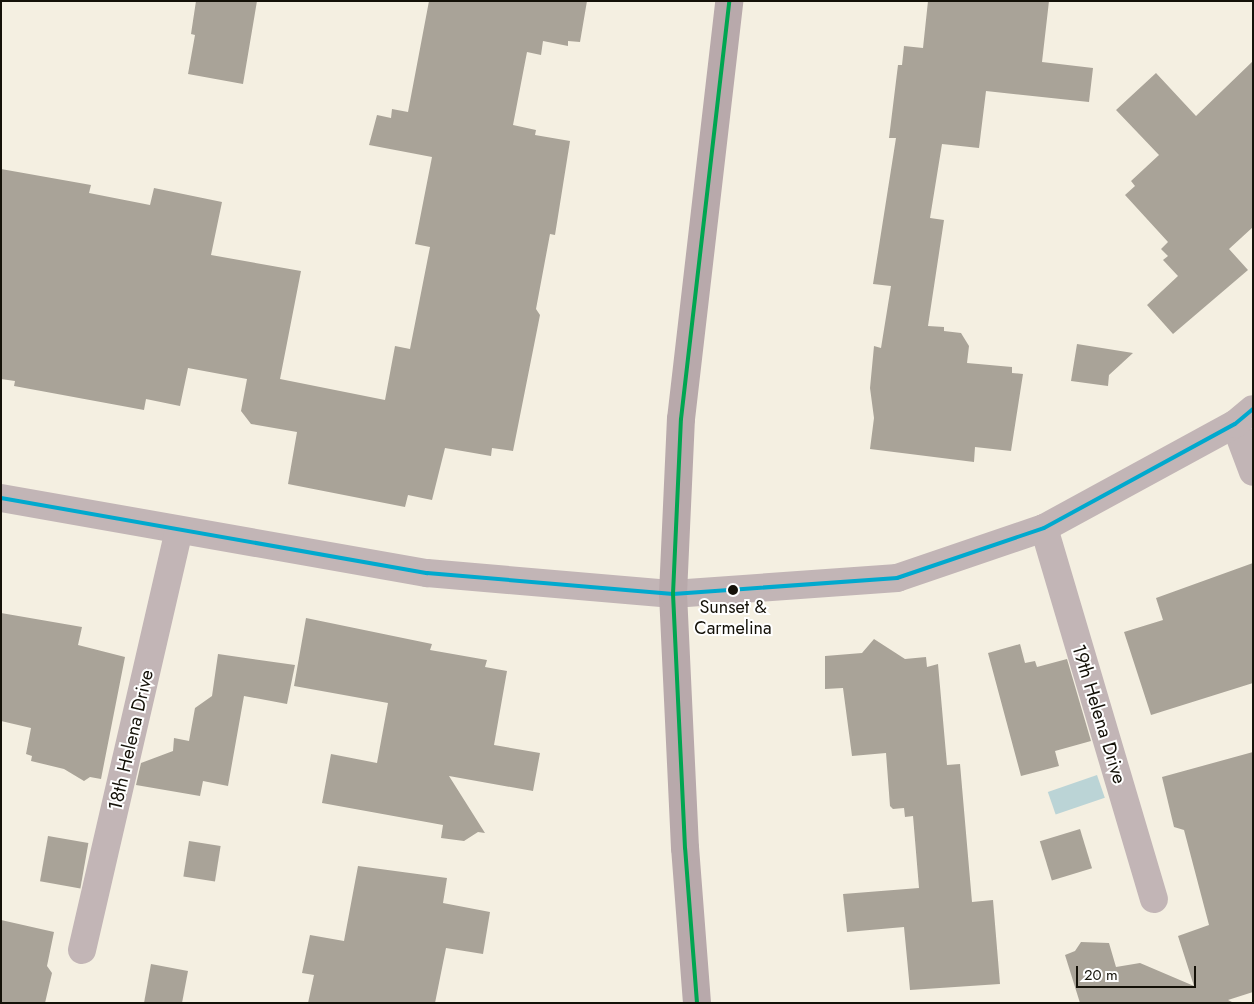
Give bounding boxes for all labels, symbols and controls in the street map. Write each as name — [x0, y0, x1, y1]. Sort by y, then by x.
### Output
marker: Sunset & Carmelina — [728, 585, 738, 595]
place label: Sunset & Carmelina — [694, 597, 772, 640]
street label: 19th Helena Drive — [1067, 642, 1131, 786]
street label: 18th Helena Drive — [104, 667, 158, 813]
scale bar — [1079, 956, 1199, 988]
text: 20 m — [1084, 964, 1118, 986]

